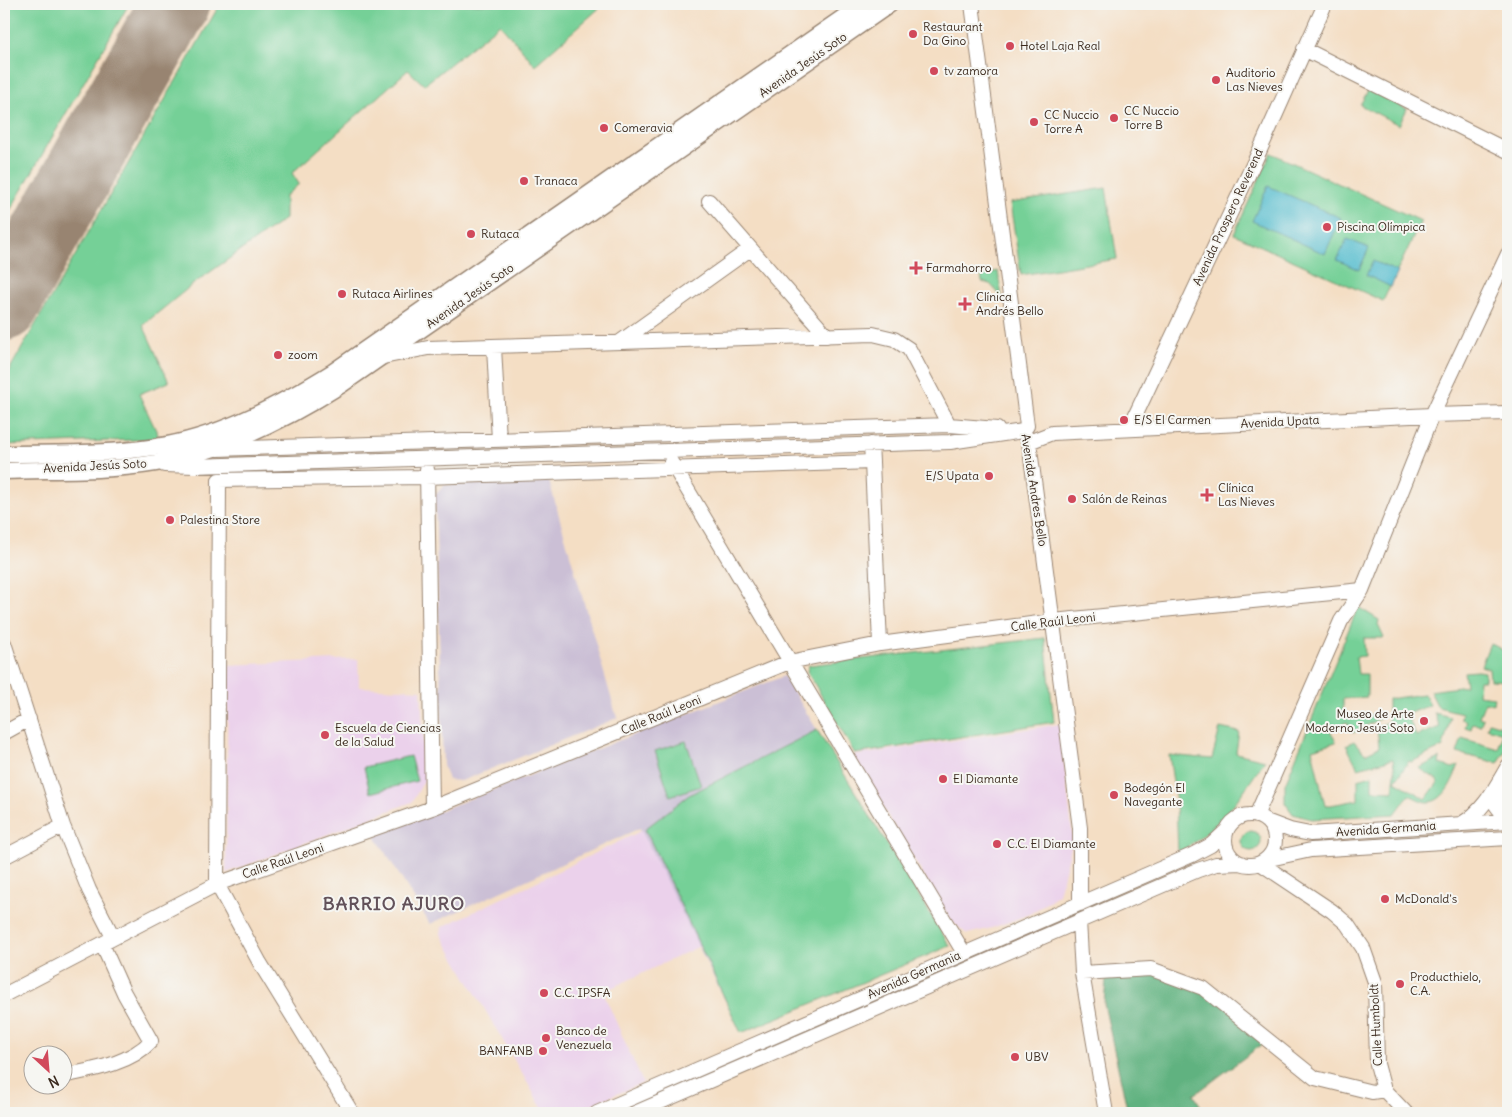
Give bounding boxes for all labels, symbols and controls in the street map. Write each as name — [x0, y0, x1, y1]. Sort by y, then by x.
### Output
place label: Restaurant Da Gino — [923, 19, 983, 48]
marker: Restaurant Da Gino — [907, 28, 919, 40]
street label: Avenida Jesús Soto — [756, 29, 850, 101]
place label: Hotel Laja Real — [1020, 38, 1100, 53]
marker: Hotel Laja Real — [1004, 40, 1016, 52]
place label: tv zamora — [944, 63, 998, 78]
marker: tv zamora — [928, 65, 940, 77]
place label: Auditorio Las Nieves — [1226, 65, 1283, 94]
marker: Auditorio Las Nieves — [1210, 74, 1222, 86]
place label: CC Nuccio Torre B — [1124, 103, 1179, 132]
place label: CC Nuccio Torre A — [1044, 107, 1099, 136]
marker: CC Nuccio Torre B — [1108, 112, 1120, 124]
marker: CC Nuccio Torre A — [1028, 116, 1040, 128]
place label: Comeravia — [614, 120, 673, 135]
marker: Comeravia — [598, 122, 610, 134]
street label: Avenida Prospero Reverend — [1189, 146, 1266, 288]
place label: Tranaca — [534, 173, 578, 188]
marker: Tranaca — [518, 175, 530, 187]
place label: Piscina Olímpica — [1337, 219, 1426, 234]
marker: Piscina Olímpica — [1321, 221, 1333, 233]
place label: Rutaca — [481, 226, 519, 241]
marker: Rutaca — [465, 228, 477, 240]
street label: Avenida Jesús Soto — [423, 260, 517, 332]
place label: Farmahorro — [926, 260, 992, 275]
marker: Farmahorro — [910, 262, 922, 274]
place label: Rutaca Airlines — [352, 286, 433, 301]
marker: Rutaca Airlines — [336, 288, 348, 300]
place label: Clínica Andrés Bello — [976, 289, 1044, 318]
marker: Clínica Andrés Bello — [958, 297, 972, 311]
place label: zoom — [288, 347, 318, 362]
marker: zoom — [272, 349, 284, 361]
place label: E/S El Carmen — [1134, 412, 1211, 427]
street label: Avenida Upata — [1240, 412, 1320, 431]
marker: E/S El Carmen — [1118, 414, 1130, 426]
street label: Avenida Andres Bello — [1018, 433, 1051, 548]
street label: Avenida Jesús Soto — [43, 455, 147, 476]
place label: E/S Upata — [925, 468, 979, 483]
marker: E/S Upata — [983, 470, 995, 482]
place label: Clínica Las Nieves — [1218, 480, 1275, 509]
marker: Clínica Las Nieves — [1200, 488, 1214, 502]
place label: Salón de Reinas — [1082, 491, 1167, 506]
marker: Salón de Reinas — [1066, 493, 1078, 505]
place label: Palestina Store — [180, 512, 260, 527]
marker: Palestina Store — [164, 514, 176, 526]
street label: Calle Raúl Leoni — [1010, 609, 1096, 634]
street label: Calle Raúl Leoni — [618, 692, 703, 737]
place label: Museo de Arte Moderno Jesús Soto — [1305, 706, 1414, 735]
marker: Museo de Arte Moderno Jesús Soto — [1418, 715, 1430, 727]
place label: Escuela de Ciencias de la Salud — [335, 720, 441, 749]
marker: Escuela de Ciencias de la Salud — [319, 729, 331, 741]
place label: El Diamante — [953, 771, 1018, 786]
marker: El Diamante — [937, 773, 949, 785]
place label: Bodegón El Navegante — [1124, 780, 1185, 809]
marker: Bodegón El Navegante — [1108, 789, 1120, 801]
street label: Avenida Germania — [1335, 818, 1437, 839]
place label: C.C. El Diamante — [1007, 836, 1096, 851]
marker: C.C. El Diamante — [991, 838, 1003, 850]
street label: Calle Raúl Leoni — [240, 840, 326, 882]
place label: McDonald's — [1395, 891, 1457, 906]
district label: BARRIO AJURO — [323, 892, 465, 915]
marker: McDonald's — [1379, 893, 1391, 905]
street label: Avenida Germania — [865, 947, 963, 1002]
place label: Producthielo, C.A. — [1410, 969, 1481, 998]
marker: Producthielo, C.A. — [1394, 978, 1406, 990]
street label: Calle Humboldt — [1366, 983, 1385, 1067]
place label: C.C. IPSFA — [554, 985, 611, 1000]
marker: C.C. IPSFA — [538, 987, 550, 999]
place label: Banco de Venezuela — [556, 1023, 612, 1052]
marker: Banco de Venezuela — [540, 1032, 552, 1044]
place label: BANFANB — [479, 1043, 533, 1058]
north arrow — [22, 1044, 72, 1094]
marker: BANFANB — [537, 1045, 549, 1057]
place label: UBV — [1025, 1049, 1049, 1064]
marker: UBV — [1009, 1051, 1021, 1063]
text: N — [45, 1071, 62, 1092]

